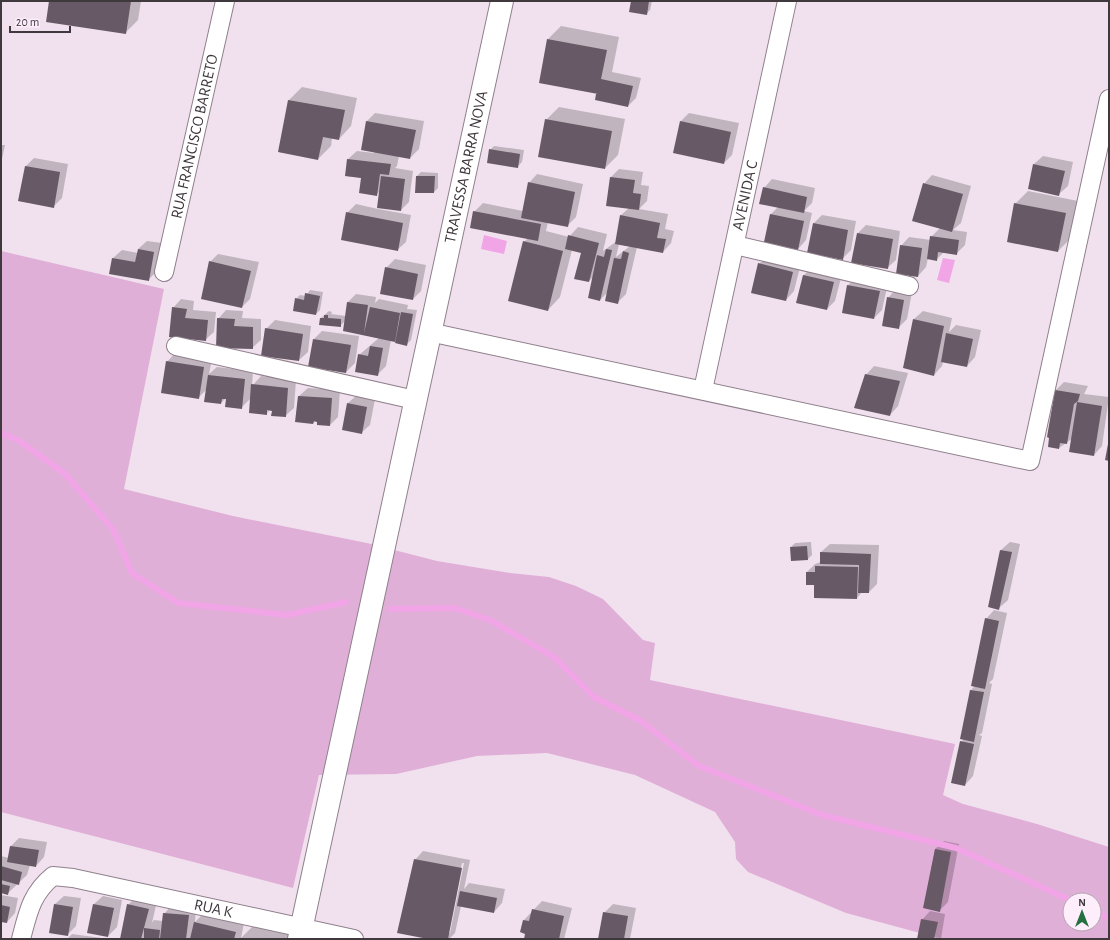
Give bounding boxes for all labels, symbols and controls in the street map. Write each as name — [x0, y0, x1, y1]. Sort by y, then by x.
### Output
scale bar — [10, 8, 70, 34]
text: 20 m — [16, 16, 39, 28]
street label: RUA FRANCISCO BARRETO — [168, 53, 221, 220]
street label: TRAVESSA BARRA NOVA — [442, 89, 490, 245]
street label: AVENIDA C — [730, 159, 760, 232]
north arrow — [1062, 892, 1102, 932]
street label: RUA K — [193, 897, 234, 920]
text: N — [1078, 897, 1086, 908]

